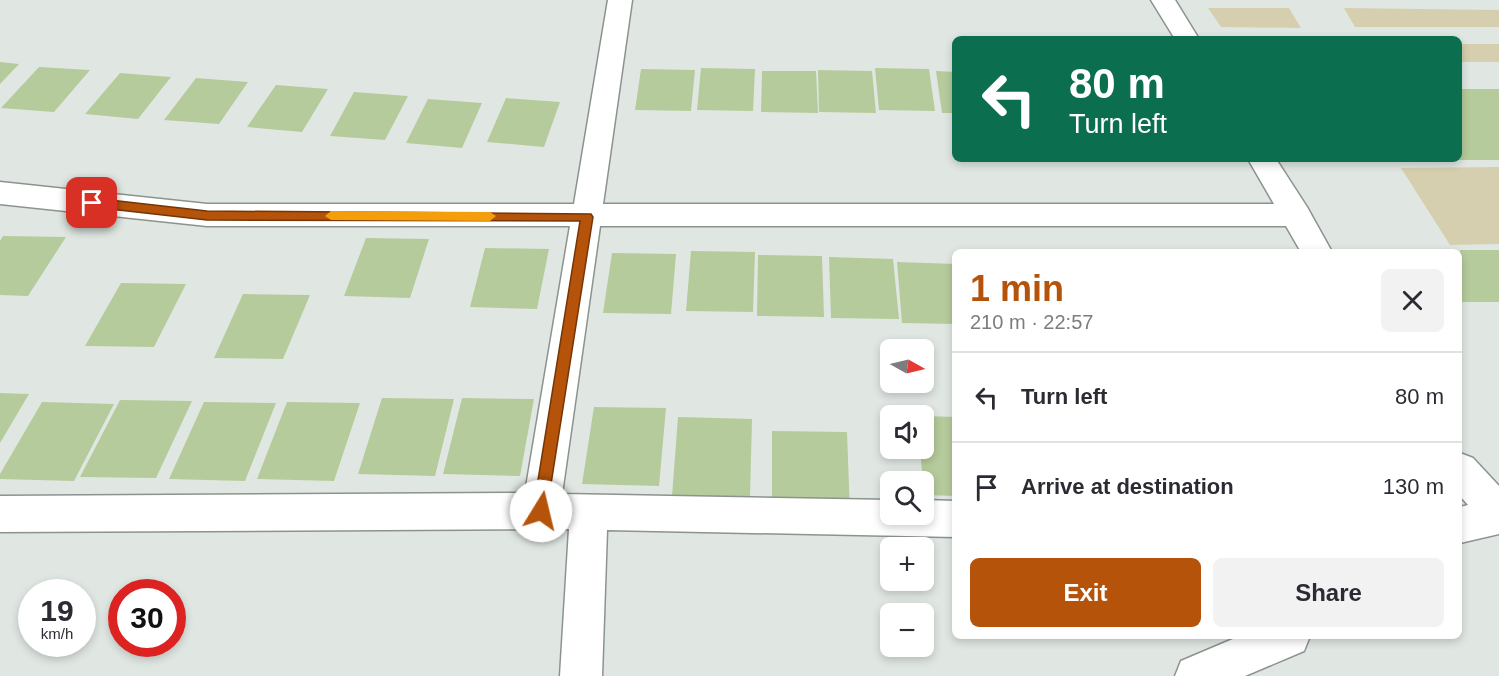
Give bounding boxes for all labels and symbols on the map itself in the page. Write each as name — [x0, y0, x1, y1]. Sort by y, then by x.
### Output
pin — [66, 177, 117, 228]
north arrow — [880, 339, 934, 393]
position arrow — [509, 479, 573, 543]
speed limit sign: 30 — [108, 579, 186, 657]

